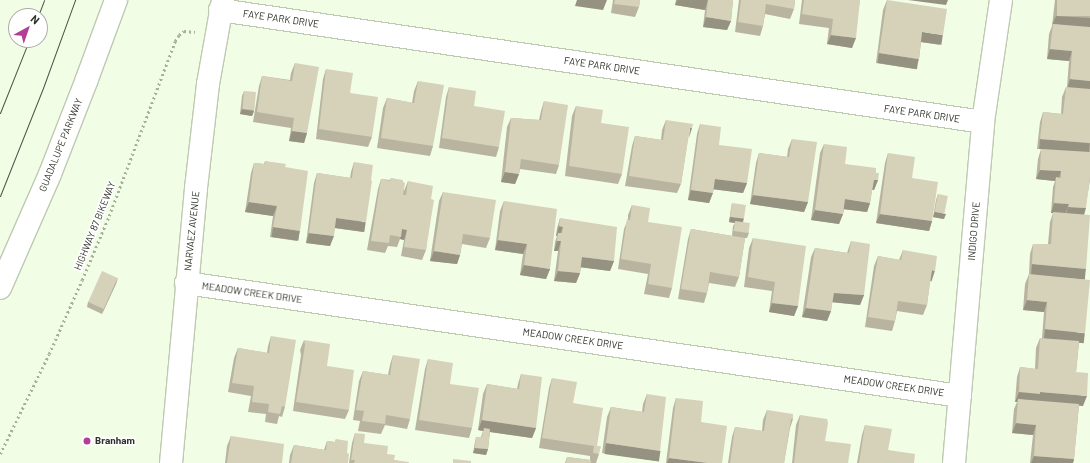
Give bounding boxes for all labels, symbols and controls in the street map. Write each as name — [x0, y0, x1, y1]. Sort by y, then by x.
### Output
north arrow — [8, 8, 48, 48]
street label: FAYE PARK DRIVE — [242, 8, 320, 30]
text: N — [28, 12, 42, 27]
street label: FAYE PARK DRIVE — [563, 55, 641, 77]
street label: GUADALUPE PARKWAY — [37, 97, 85, 193]
street label: FAYE PARK DRIVE — [883, 103, 961, 125]
street label: HIGHWAY 87 BIKEWAY — [72, 180, 118, 272]
street label: NARVAEZ AVENUE — [182, 191, 202, 271]
street label: INDIGO DRIVE — [965, 201, 983, 261]
street label: MEADOW CREEK DRIVE — [201, 280, 303, 306]
street label: MEADOW CREEK DRIVE — [522, 326, 624, 352]
street label: MEADOW CREEK DRIVE — [843, 373, 945, 399]
place label: Branham — [95, 435, 135, 447]
marker: Branham — [82, 436, 92, 446]

